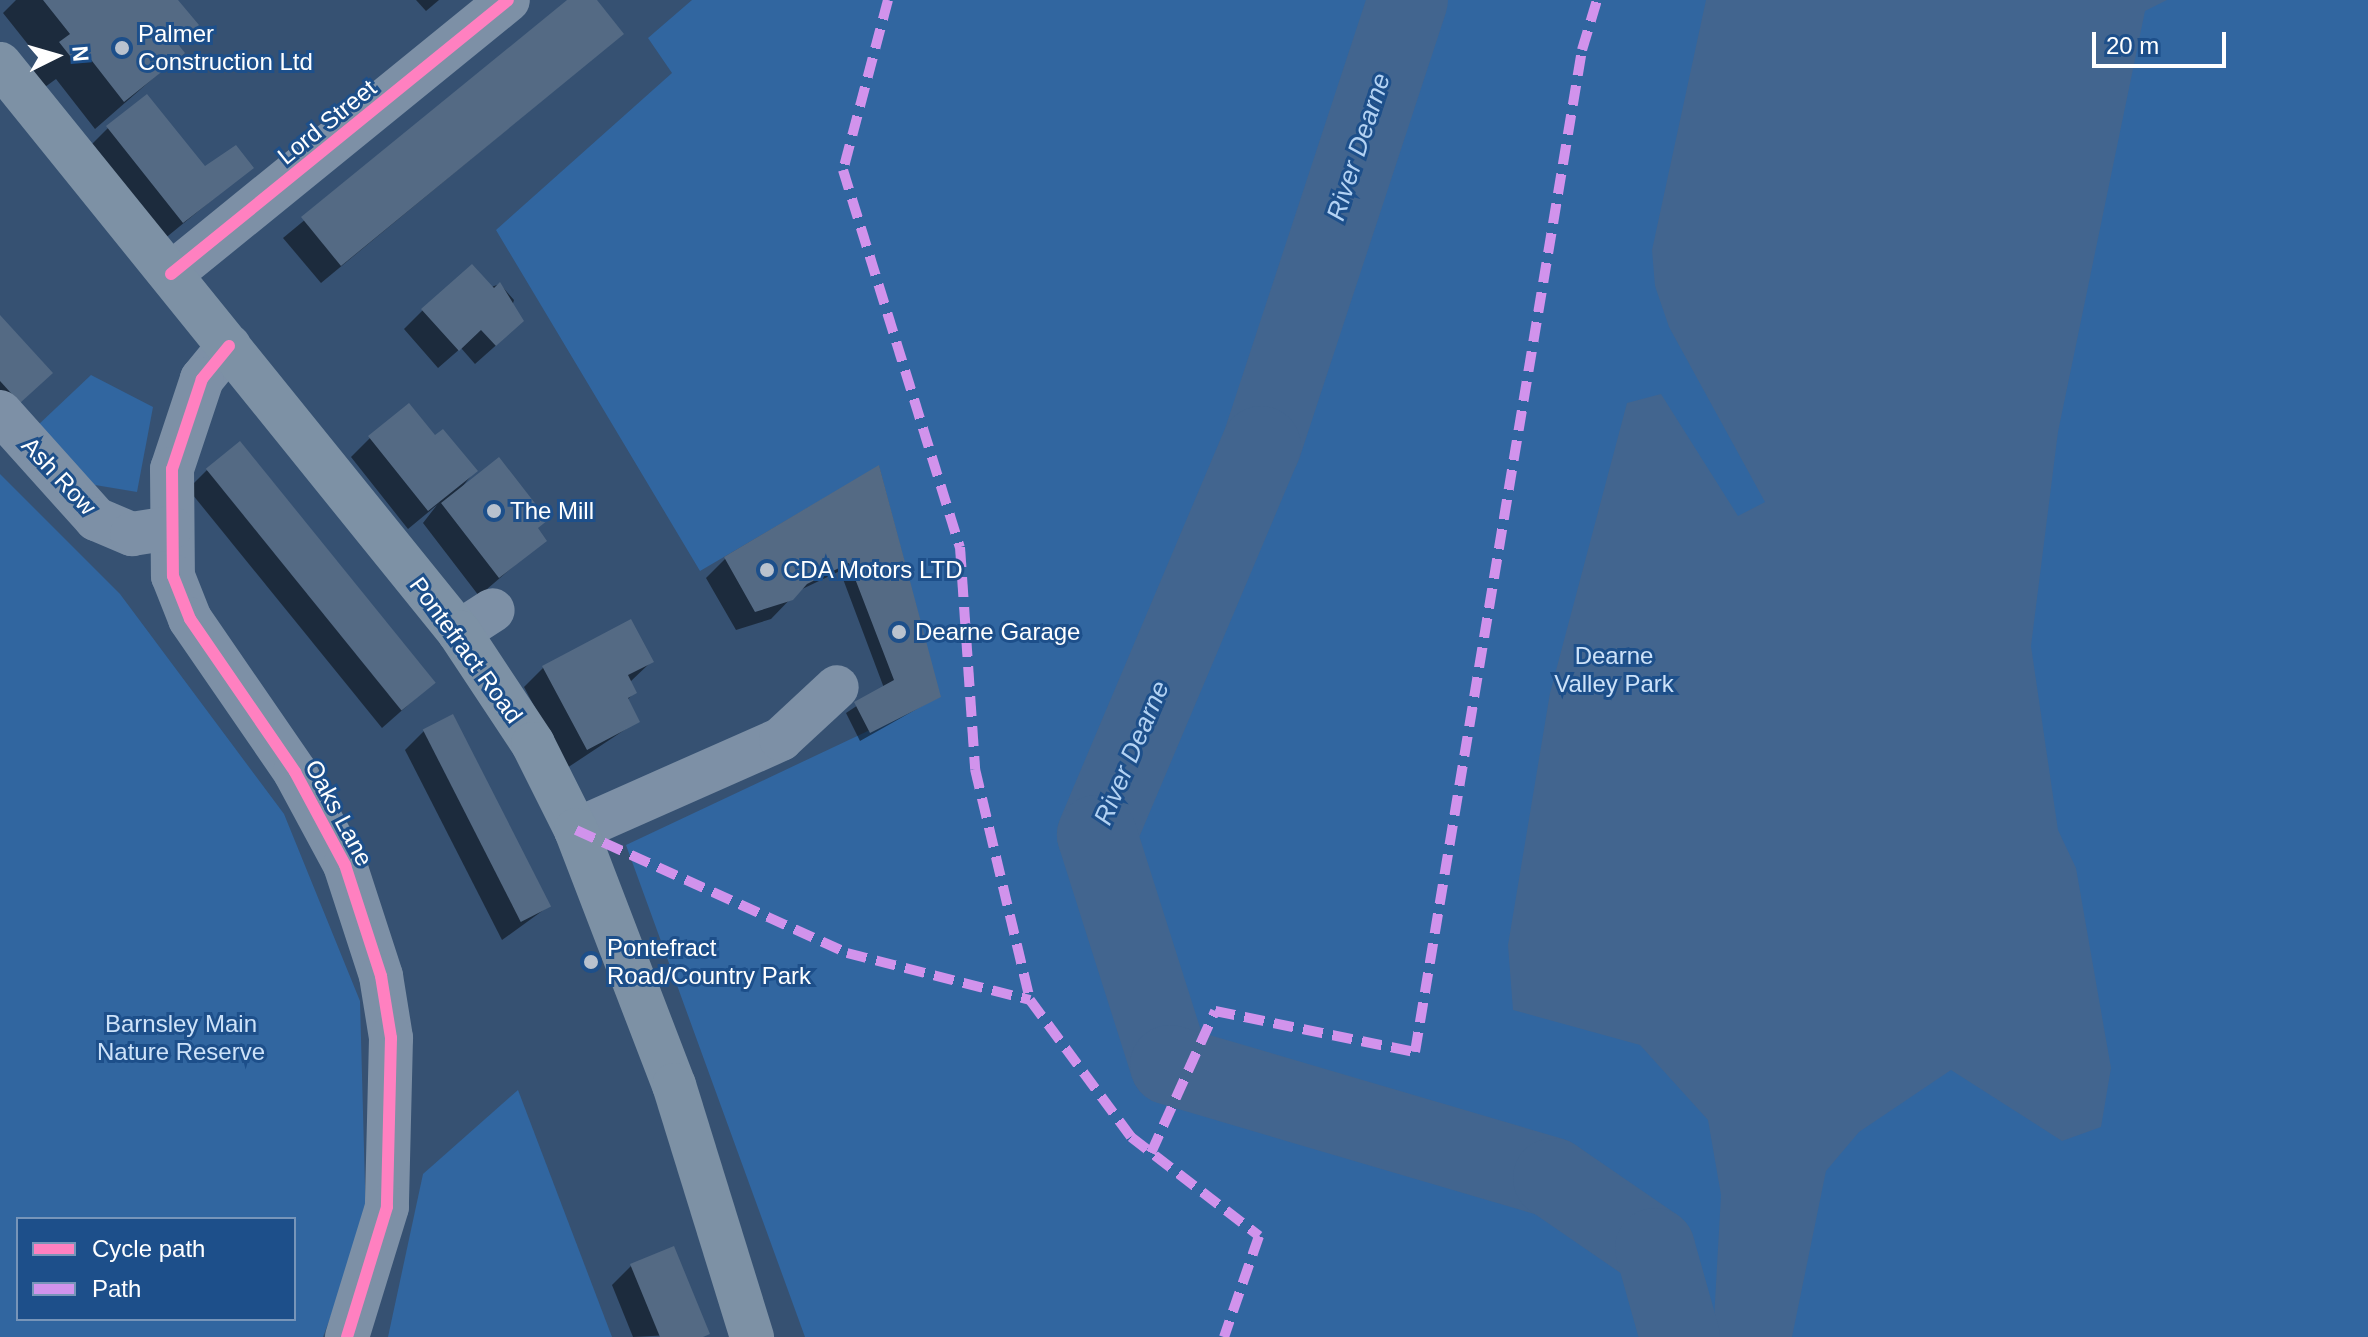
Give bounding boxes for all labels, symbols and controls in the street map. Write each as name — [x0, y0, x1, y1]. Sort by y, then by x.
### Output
north arrow — [16, 16, 96, 96]
scale bar — [2096, 16, 2230, 66]
place label: Palmer Construction Ltd — [138, 20, 313, 76]
text: 20 m — [2106, 32, 2159, 59]
marker: Palmer Construction Ltd — [113, 39, 131, 57]
text: N — [67, 45, 94, 63]
water label: River Dearne — [1320, 69, 1398, 225]
street label: Lord Street — [272, 73, 382, 171]
street label: Ash Row — [16, 431, 102, 521]
place label: The Mill — [510, 497, 594, 525]
marker: The Mill — [485, 502, 503, 520]
place label: CDA Motors LTD — [783, 556, 964, 584]
marker: CDA Motors LTD — [758, 561, 776, 579]
street label: Pontefract Road — [403, 571, 529, 729]
place label: Dearne Garage — [915, 618, 1080, 646]
marker: Dearne Garage — [890, 623, 908, 641]
park label: Dearne Valley Park — [1554, 642, 1674, 698]
water label: River Dearne — [1088, 676, 1176, 830]
street label: Oaks Lane — [299, 755, 379, 871]
place label: Pontefract Road/Country Park — [607, 934, 811, 990]
marker: Pontefract Road/Country Park — [582, 953, 600, 971]
park label: Barnsley Main Nature Reserve — [97, 1010, 265, 1066]
legend — [16, 1217, 296, 1321]
text: Cycle path — [92, 1235, 205, 1262]
text: Path — [92, 1275, 141, 1302]

